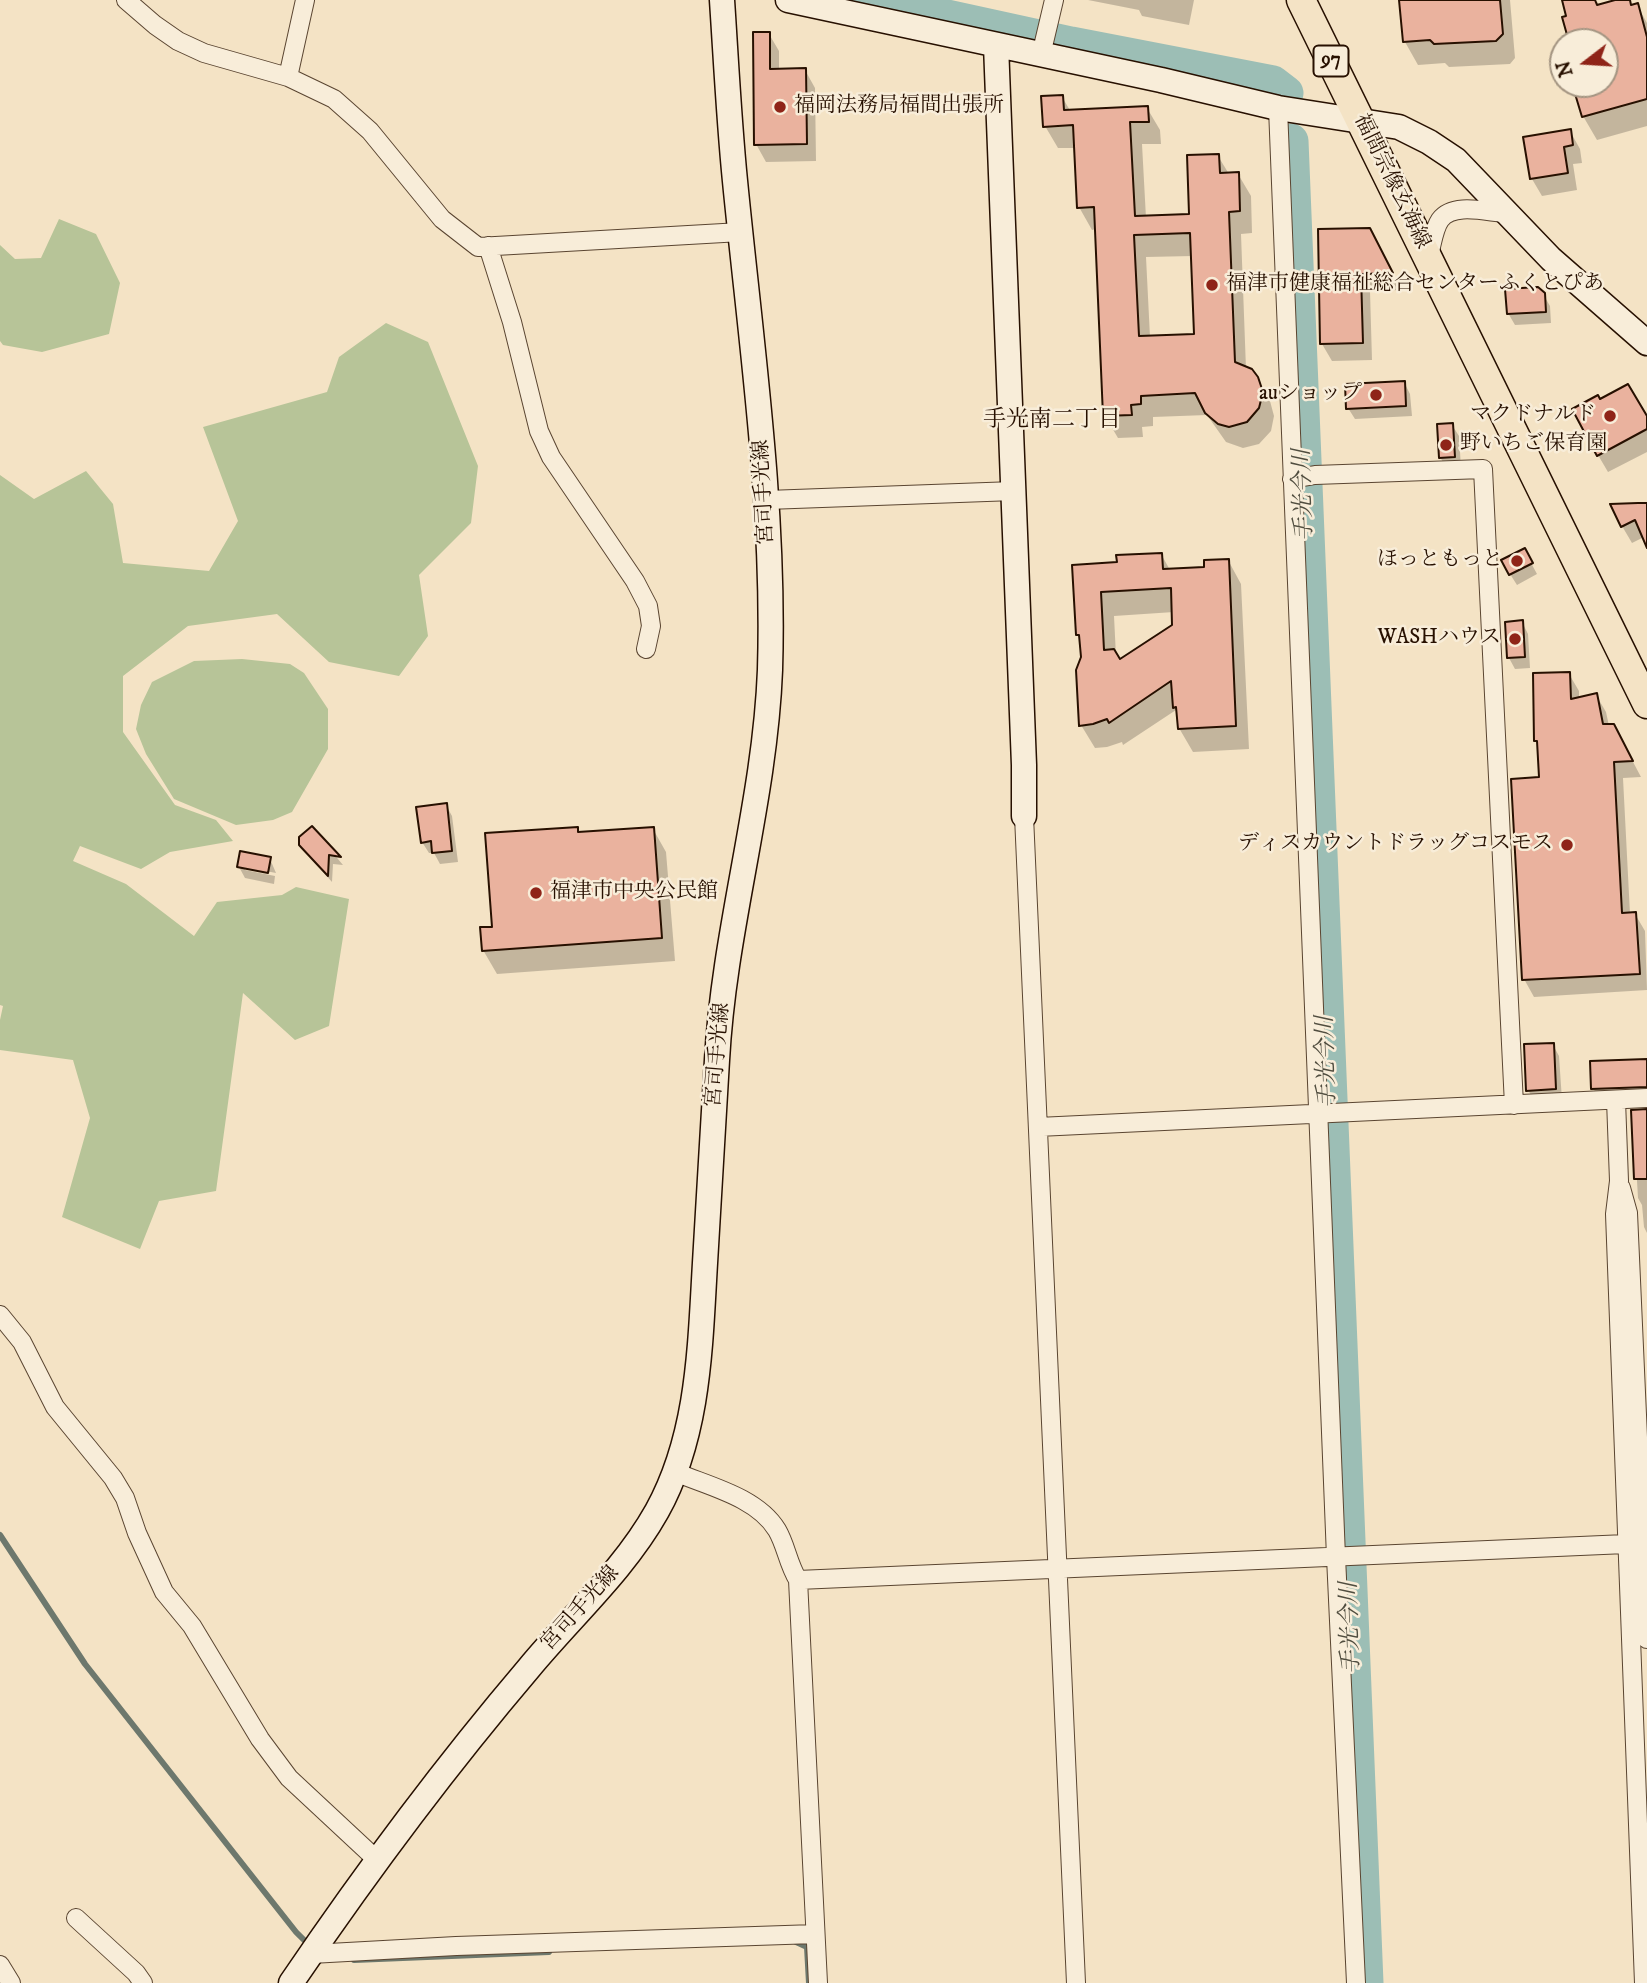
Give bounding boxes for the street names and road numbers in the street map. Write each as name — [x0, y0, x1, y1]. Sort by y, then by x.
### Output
road number: 97 — [1314, 45, 1348, 76]
street label: 福間宗像玄海線 — [1347, 110, 1435, 254]
street label: 宮司手光線 — [750, 439, 780, 545]
street label: 宮司手光線 — [702, 1002, 736, 1108]
street label: 宮司手光線 — [537, 1562, 625, 1656]

